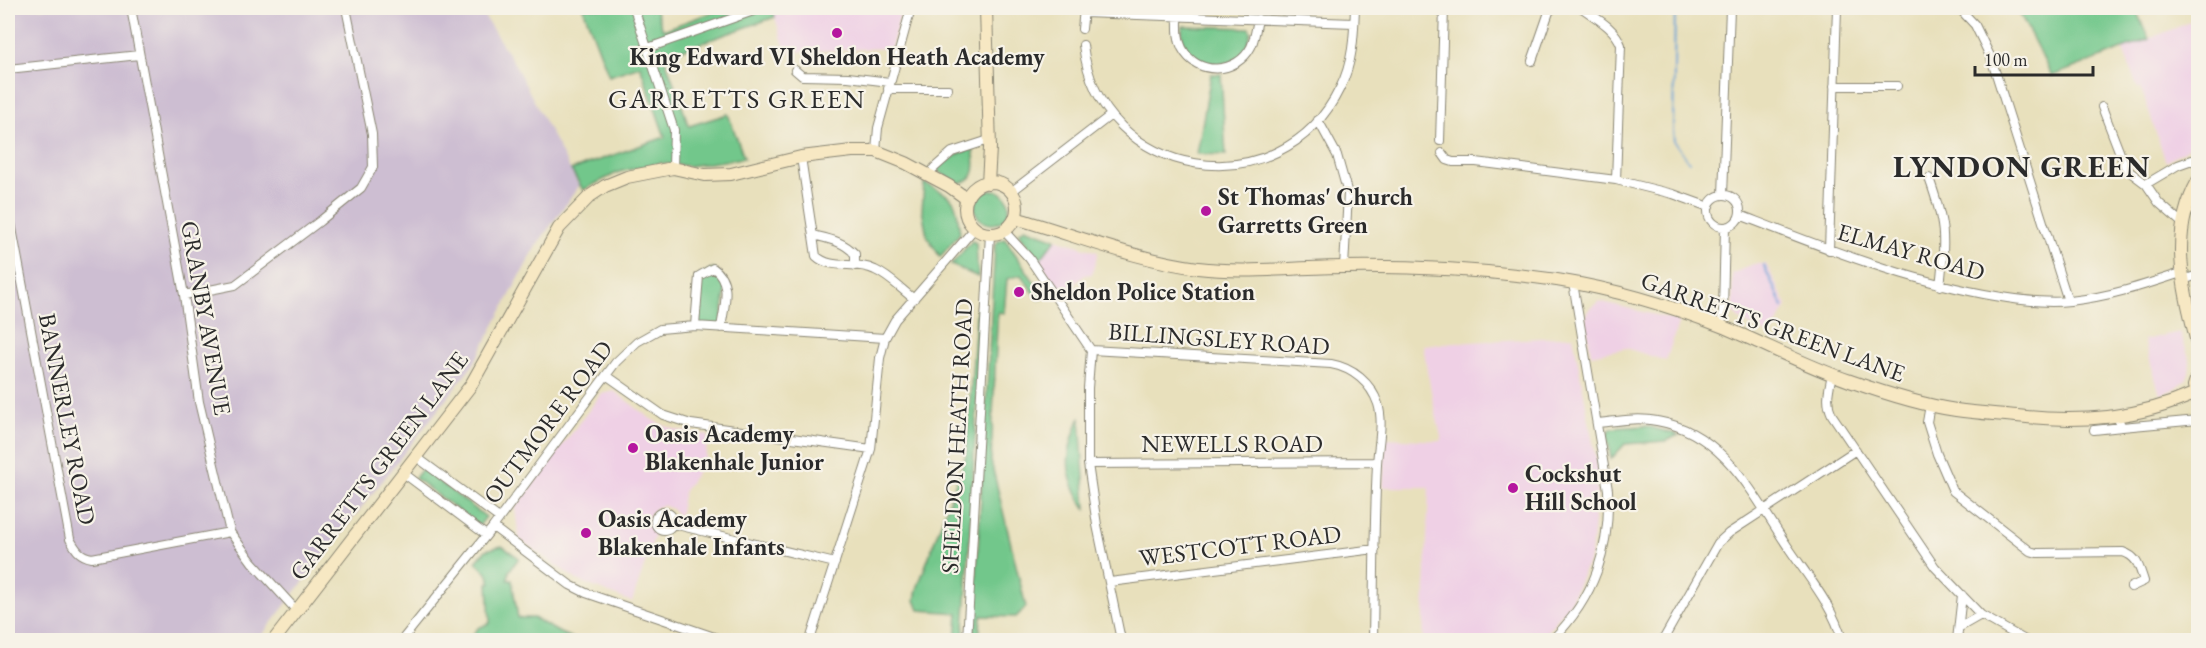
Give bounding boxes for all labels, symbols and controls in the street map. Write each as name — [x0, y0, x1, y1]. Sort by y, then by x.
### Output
marker: King Edward VI Sheldon Heath Academy — [830, 26, 844, 40]
scale bar — [1975, 39, 2094, 77]
place label: King Edward VI Sheldon Heath Academy — [629, 41, 1045, 73]
text: 100 m — [1984, 48, 2028, 71]
district label: GARRETTS GREEN — [608, 81, 866, 116]
district label: LYNDON GREEN — [1893, 147, 2151, 186]
place label: St Thomas' Church Garretts Green — [1218, 181, 1414, 240]
marker: St Thomas' Church Garretts Green — [1199, 204, 1213, 218]
street label: ELMAY ROAD — [1834, 216, 1989, 287]
street label: GRANBY AVENUE — [174, 218, 239, 417]
street label: GARRETTS GREEN LANE — [1637, 264, 1909, 389]
place label: Sheldon Police Station — [1031, 276, 1255, 307]
marker: Sheldon Police Station — [1012, 285, 1026, 299]
street label: SHELDON HEATH ROAD — [934, 298, 979, 574]
street label: BANNERLEY ROAD — [32, 310, 103, 527]
street label: BILLINGSLEY ROAD — [1107, 315, 1331, 362]
street label: OUTMORE ROAD — [476, 334, 619, 510]
street label: GARRETTS GREEN LANE — [282, 345, 475, 586]
place label: Oasis Academy Blakenhale Junior — [645, 418, 824, 477]
street label: NEWELLS ROAD — [1141, 428, 1323, 459]
marker: Oasis Academy Blakenhale Junior — [626, 441, 640, 455]
place label: Cockshut Hill School — [1525, 458, 1637, 517]
marker: Cockshut Hill School — [1506, 481, 1520, 495]
place label: Oasis Academy Blakenhale Infants — [598, 503, 785, 562]
street label: WESTCOTT ROAD — [1137, 518, 1343, 573]
marker: Oasis Academy Blakenhale Infants — [579, 526, 593, 540]

